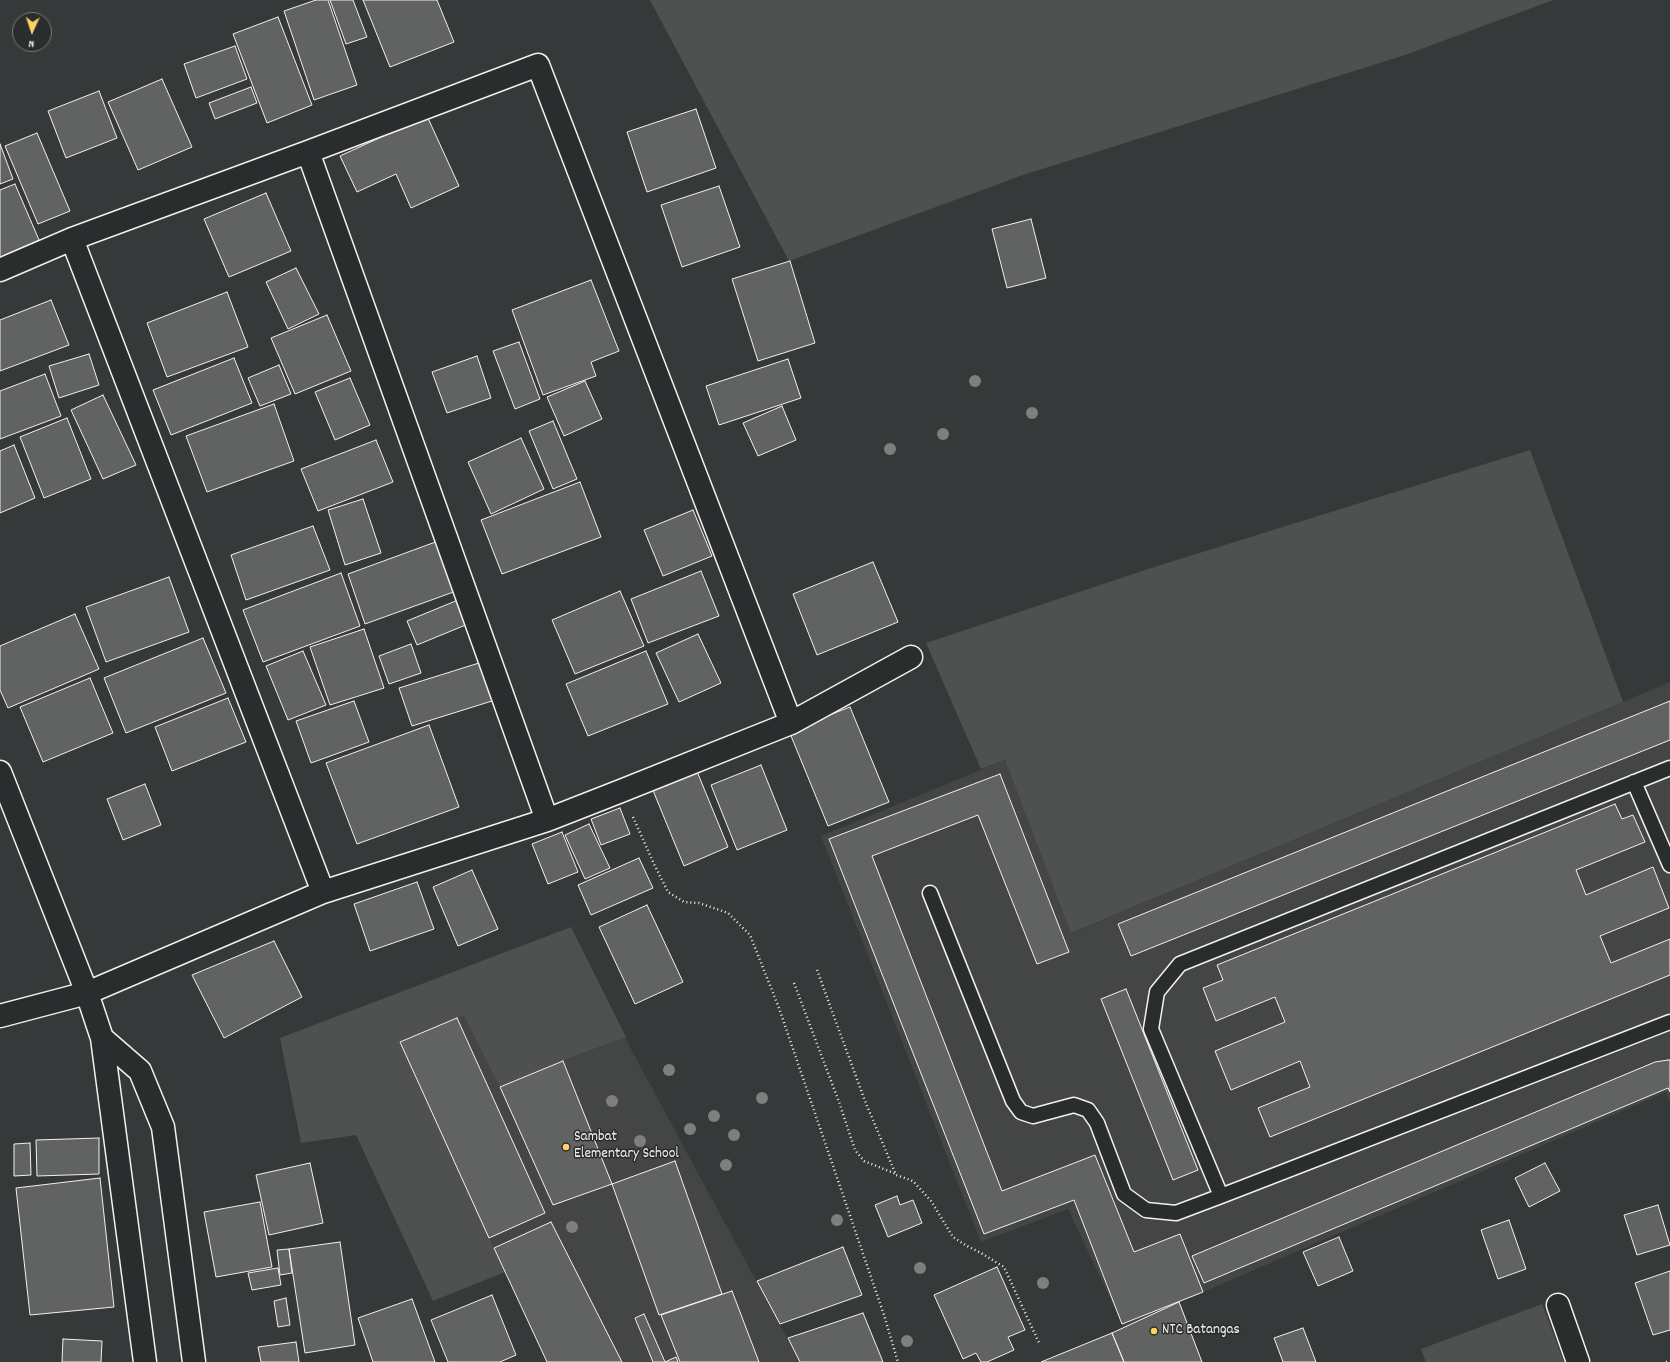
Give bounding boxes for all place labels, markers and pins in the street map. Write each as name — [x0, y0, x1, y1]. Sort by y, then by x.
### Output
place label: Sambat Elementary School — [574, 1129, 679, 1164]
marker: Sambat Elementary School — [561, 1142, 571, 1152]
place label: NTC Batangas — [1162, 1322, 1240, 1340]
marker: NTC Batangas — [1149, 1326, 1159, 1336]

